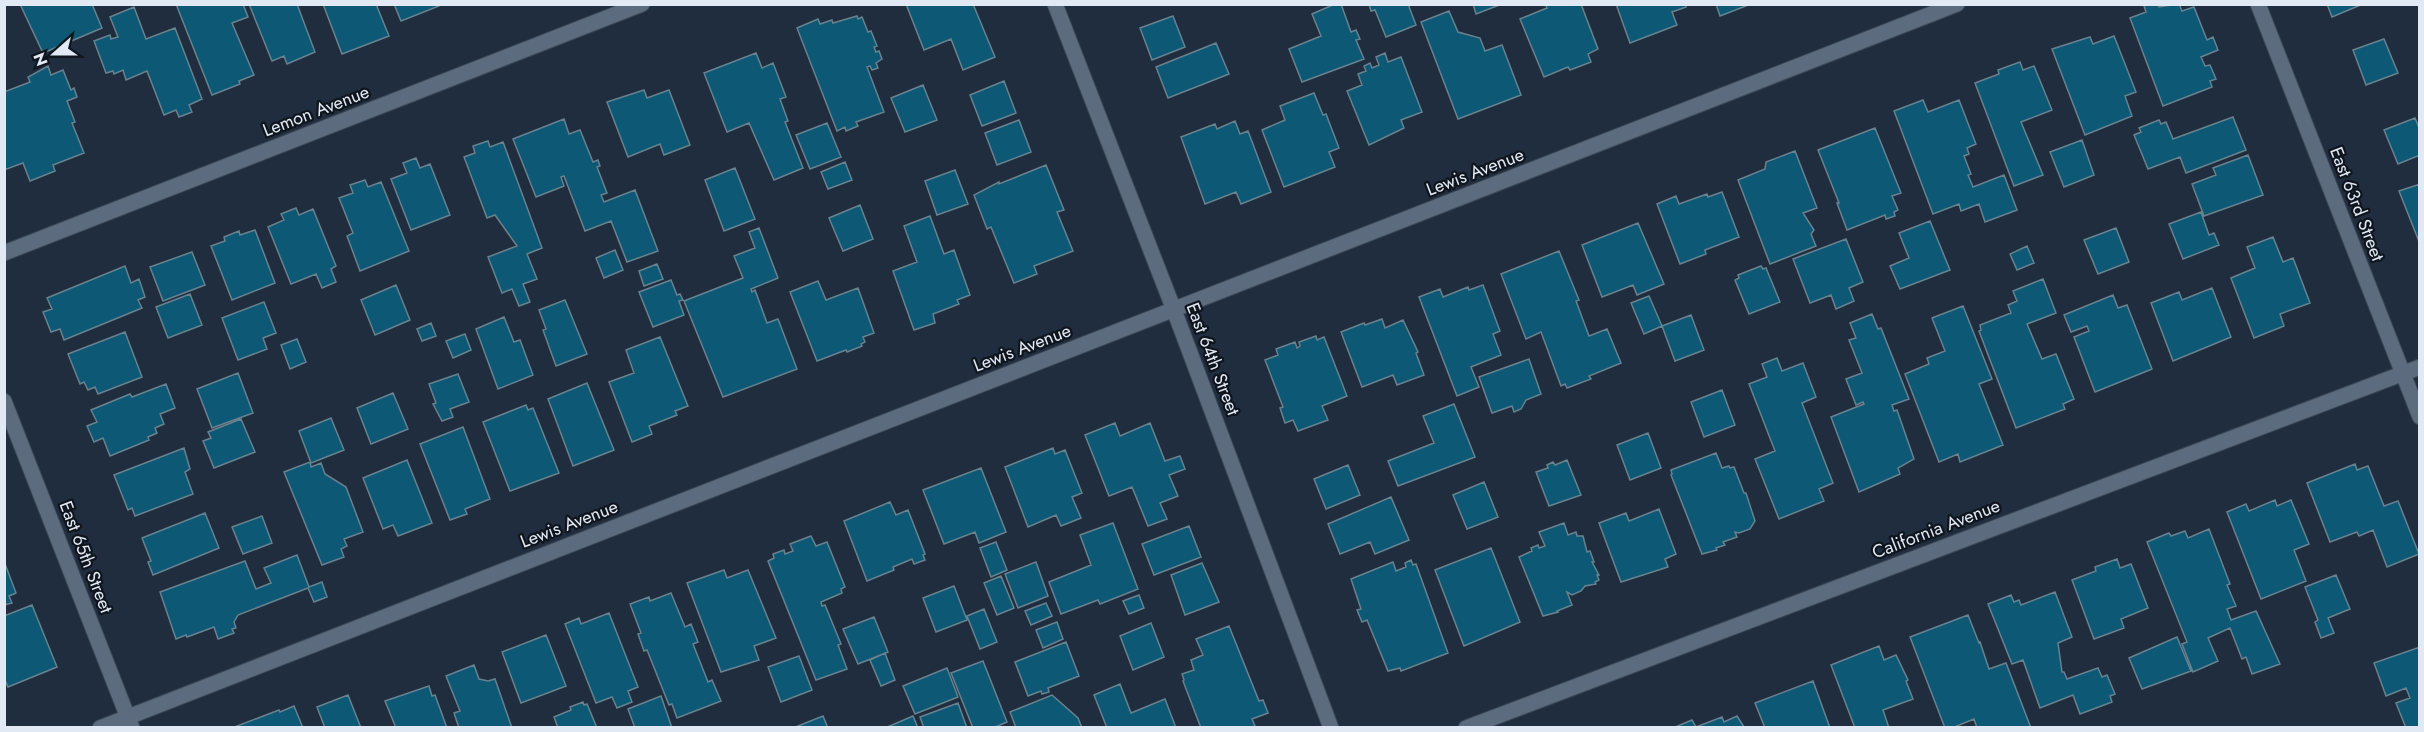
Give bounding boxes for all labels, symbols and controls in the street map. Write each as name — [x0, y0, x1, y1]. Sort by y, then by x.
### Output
north arrow — [24, 24, 84, 84]
text: N — [27, 49, 53, 69]
street label: Lemon Avenue — [259, 79, 373, 143]
street label: Lewis Avenue — [1422, 141, 1528, 203]
street label: East 63rd Street — [2323, 143, 2391, 266]
street label: East 64th Street — [1180, 299, 1247, 420]
street label: Lewis Avenue — [969, 317, 1075, 379]
street label: Lewis Avenue — [516, 493, 622, 555]
street label: California Avenue — [1868, 493, 2004, 565]
street label: East 65th Street — [53, 497, 120, 617]

